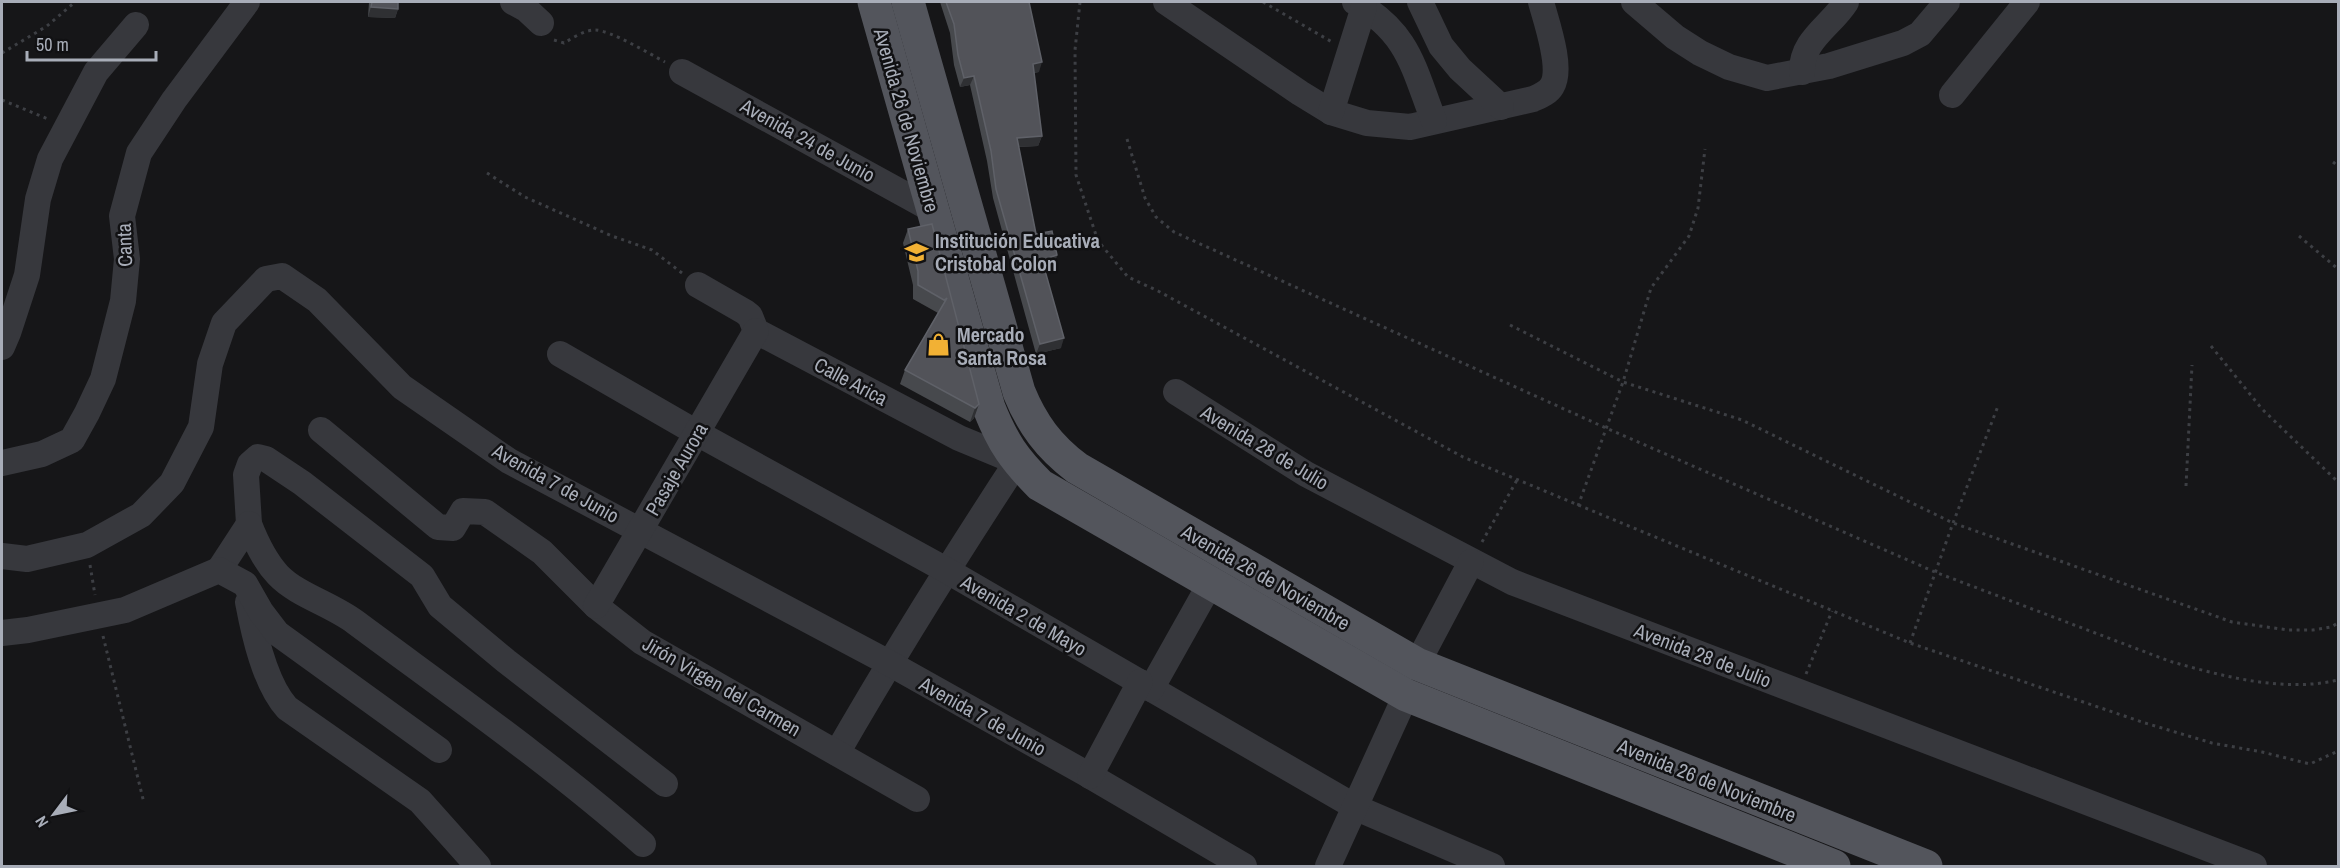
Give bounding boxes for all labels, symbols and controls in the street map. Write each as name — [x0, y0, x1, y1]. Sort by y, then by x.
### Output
scale bar — [27, 24, 156, 62]
street label: Avenida 26 de Noviembre — [868, 24, 946, 215]
text: 50 m — [36, 32, 69, 57]
street label: Avenida 24 de Junio — [735, 91, 880, 188]
street label: Canta — [110, 223, 138, 267]
place label: Institución Educativa Cristobal Colon — [935, 227, 1100, 277]
school or university icon: Institución Educativa Cristobal Colon — [904, 239, 930, 265]
place label: Mercado Santa Rosa — [957, 321, 1046, 371]
shop icon: Mercado Santa Rosa — [926, 332, 952, 358]
street label: Calle Arica — [810, 350, 892, 412]
street label: Avenida 28 de Julio — [1195, 398, 1334, 496]
street label: Pasaje Aurora — [639, 418, 713, 520]
street label: Avenida 7 de Junio — [487, 437, 624, 529]
street label: Avenida 26 de Noviembre — [1176, 517, 1355, 636]
street label: Avenida 2 de Mayo — [955, 568, 1092, 662]
street label: Avenida 28 de Julio — [1630, 616, 1775, 694]
street label: Jirón Virgen del Carmen — [638, 630, 806, 742]
street label: Avenida 7 de Junio — [914, 670, 1051, 762]
street label: Avenida 26 de Noviembre — [1613, 731, 1800, 828]
north arrow — [24, 784, 84, 844]
text: N — [29, 812, 53, 832]

